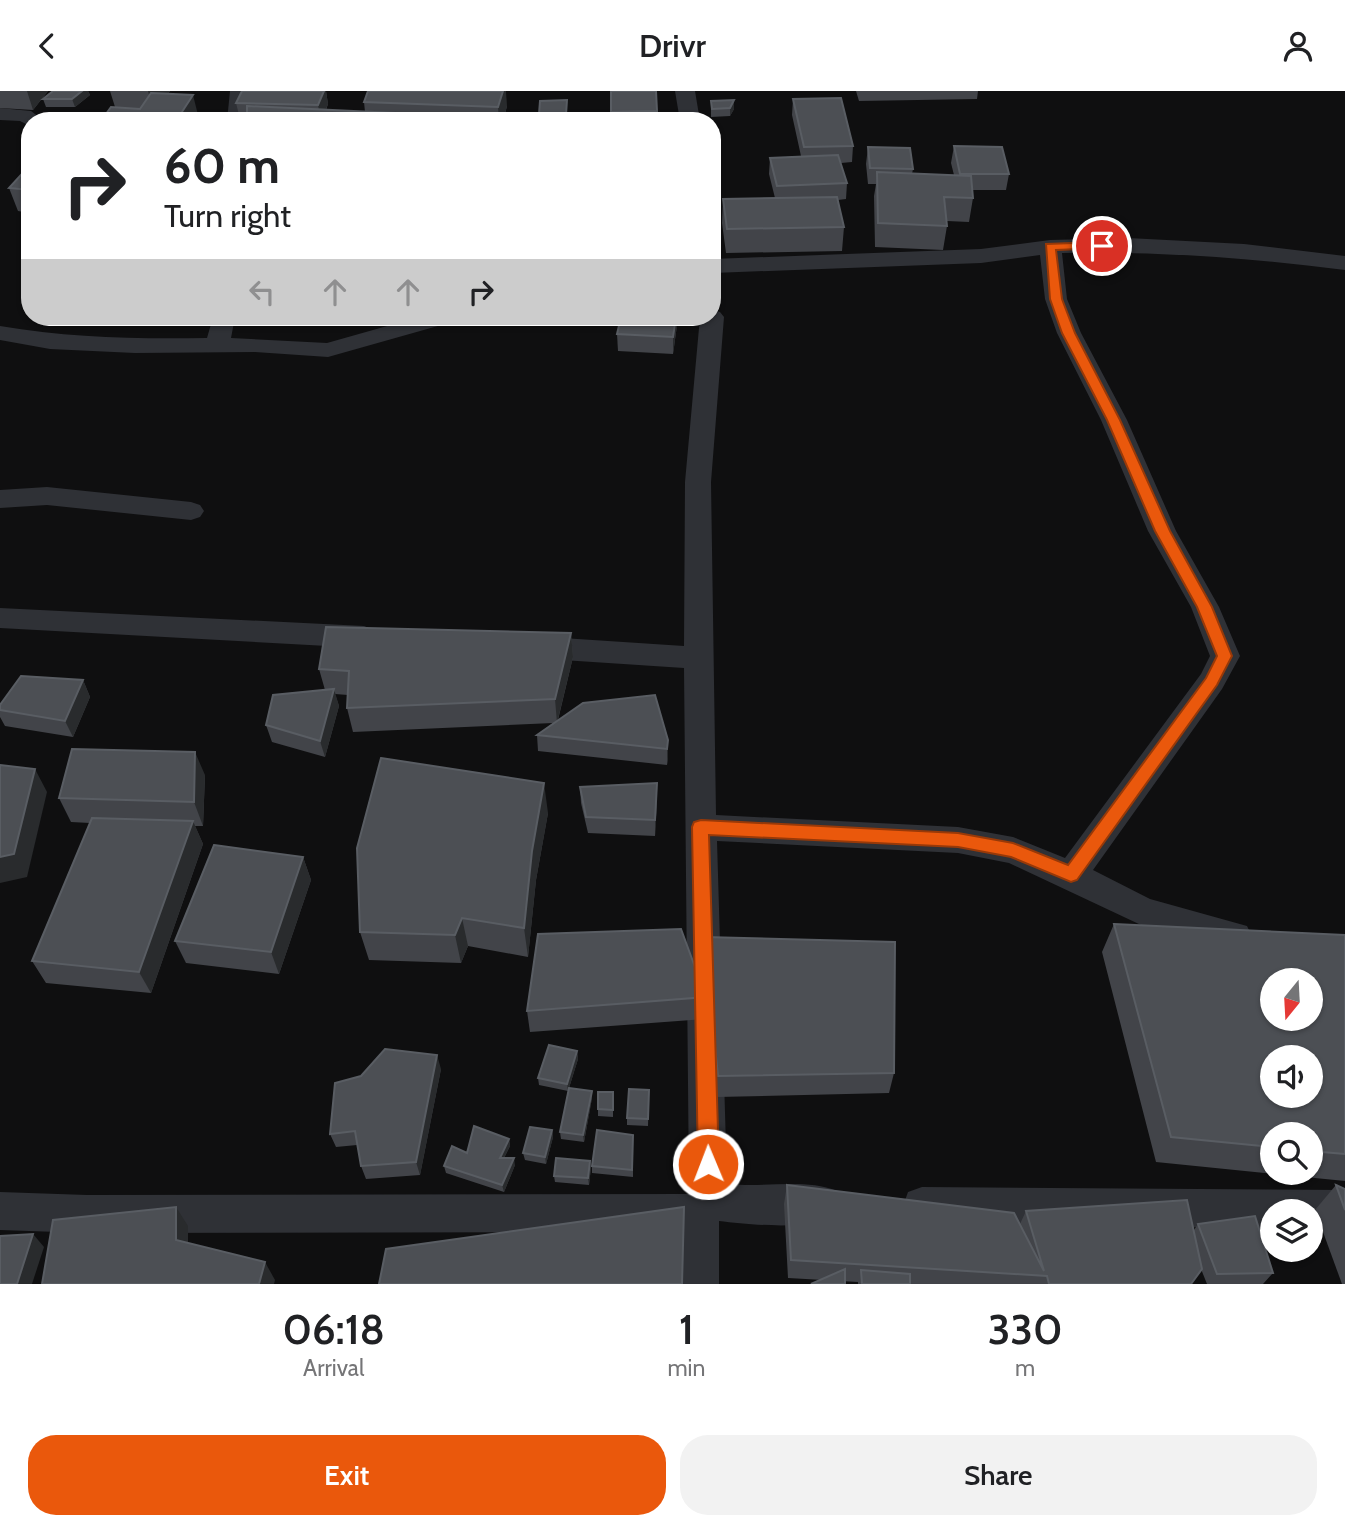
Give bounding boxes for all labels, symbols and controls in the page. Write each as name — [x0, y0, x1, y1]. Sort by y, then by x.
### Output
text: Drivr — [639, 26, 706, 65]
icon: back — [28, 27, 66, 65]
icon: person — [1279, 27, 1317, 65]
text: 60 m — [164, 136, 280, 195]
icon: right — [49, 140, 140, 231]
text: Turn right — [164, 196, 291, 235]
pin — [1072, 216, 1132, 276]
icon: arrive — [1083, 227, 1121, 265]
icon: left — [243, 273, 281, 311]
icon: ahead — [316, 273, 354, 311]
icon: ahead — [389, 273, 427, 311]
icon: right — [462, 273, 500, 311]
north arrow — [1260, 968, 1323, 1031]
map controls — [1260, 968, 1323, 1262]
button: sound — [1260, 1045, 1323, 1108]
button: search — [1260, 1122, 1323, 1185]
position arrow — [671, 1127, 745, 1201]
button: layers — [1260, 1199, 1323, 1262]
text: 06:18 — [282, 1303, 385, 1355]
text: 1 — [679, 1303, 694, 1355]
text: 330 — [988, 1303, 1063, 1355]
text: Arrival — [303, 1354, 364, 1382]
text: min — [667, 1354, 705, 1382]
text: m — [1015, 1354, 1035, 1382]
button: Exit — [28, 1435, 666, 1515]
button: Share — [680, 1435, 1317, 1515]

